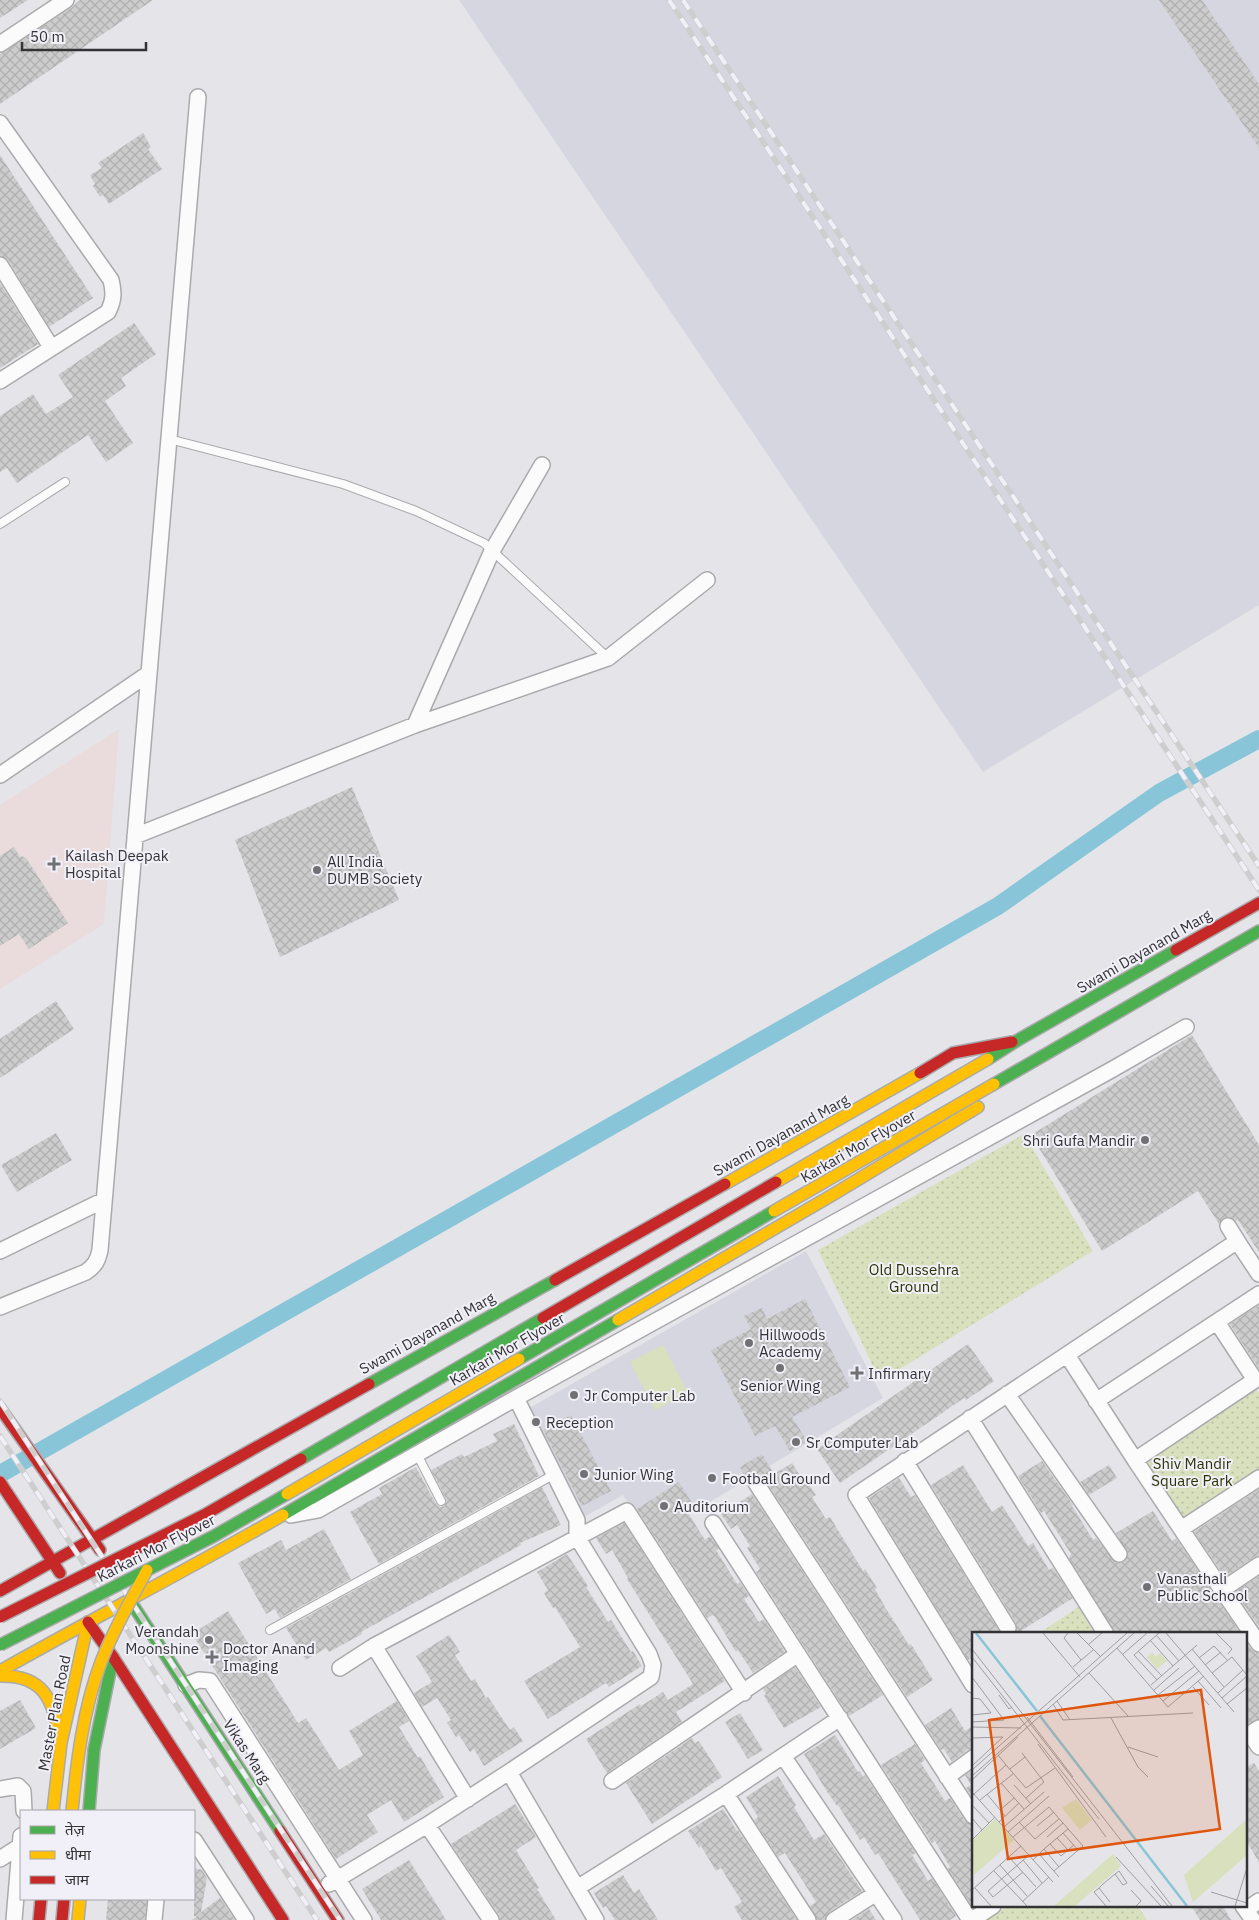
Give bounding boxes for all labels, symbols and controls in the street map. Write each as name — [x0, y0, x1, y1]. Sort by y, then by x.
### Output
scale bar — [22, 20, 146, 52]
text: 50 m — [30, 27, 65, 46]
place label: Kailash Deepak Hospital — [65, 846, 169, 882]
place label: All India DUMB Society — [327, 852, 423, 888]
marker: Kailash Deepak Hospital — [47, 857, 61, 871]
marker: All India DUMB Society — [311, 864, 323, 876]
street label: Swami Dayanand Marg — [1073, 905, 1215, 997]
street label: Swami Dayanand Marg — [710, 1090, 852, 1180]
street label: Karkari Mor Flyover — [797, 1105, 919, 1187]
place label: Shri Gufa Mandir — [1023, 1131, 1135, 1150]
marker: Shri Gufa Mandir — [1139, 1134, 1151, 1146]
park label: Old Dussehra Ground — [869, 1260, 959, 1296]
street label: Swami Dayanand Marg — [356, 1288, 498, 1378]
street label: Karkari Mor Flyover — [446, 1308, 568, 1390]
place label: Hillwoods Academy — [759, 1325, 826, 1361]
marker: Hillwoods Academy — [743, 1337, 755, 1349]
marker: Senior Wing — [774, 1362, 786, 1374]
place label: Infirmary — [868, 1364, 931, 1383]
marker: Infirmary — [850, 1366, 864, 1380]
place label: Senior Wing — [740, 1376, 820, 1395]
place label: Jr Computer Lab — [584, 1386, 695, 1405]
marker: Jr Computer Lab — [568, 1389, 580, 1401]
place label: Reception — [546, 1413, 614, 1432]
marker: Reception — [530, 1416, 542, 1428]
place label: Sr Computer Lab — [806, 1433, 919, 1452]
marker: Sr Computer Lab — [790, 1436, 802, 1448]
park label: Shiv Mandir Square Park — [1151, 1454, 1233, 1490]
place label: Junior Wing — [594, 1465, 674, 1484]
marker: Junior Wing — [578, 1468, 590, 1480]
place label: Football Ground — [722, 1469, 830, 1488]
marker: Football Ground — [706, 1472, 718, 1484]
place label: Auditorium — [674, 1497, 749, 1516]
marker: Auditorium — [658, 1500, 670, 1512]
street label: Karkari Mor Flyover — [94, 1510, 219, 1586]
place label: Vanasthali Public School — [1157, 1569, 1248, 1605]
marker: Vanasthali Public School — [1141, 1581, 1153, 1593]
place label: Verandah Moonshine — [125, 1622, 199, 1658]
inset map — [972, 1632, 1246, 1908]
marker: Verandah Moonshine — [203, 1634, 215, 1646]
place label: Doctor Anand Imaging — [223, 1639, 315, 1675]
marker: Doctor Anand Imaging — [205, 1650, 219, 1664]
street label: Master Plan Road — [33, 1653, 75, 1773]
street label: Vikas Marg — [219, 1715, 275, 1787]
legend — [20, 1810, 195, 1900]
text: तेज़ — [65, 1820, 86, 1839]
text: धीमा — [65, 1845, 92, 1864]
text: जाम — [65, 1870, 90, 1889]

